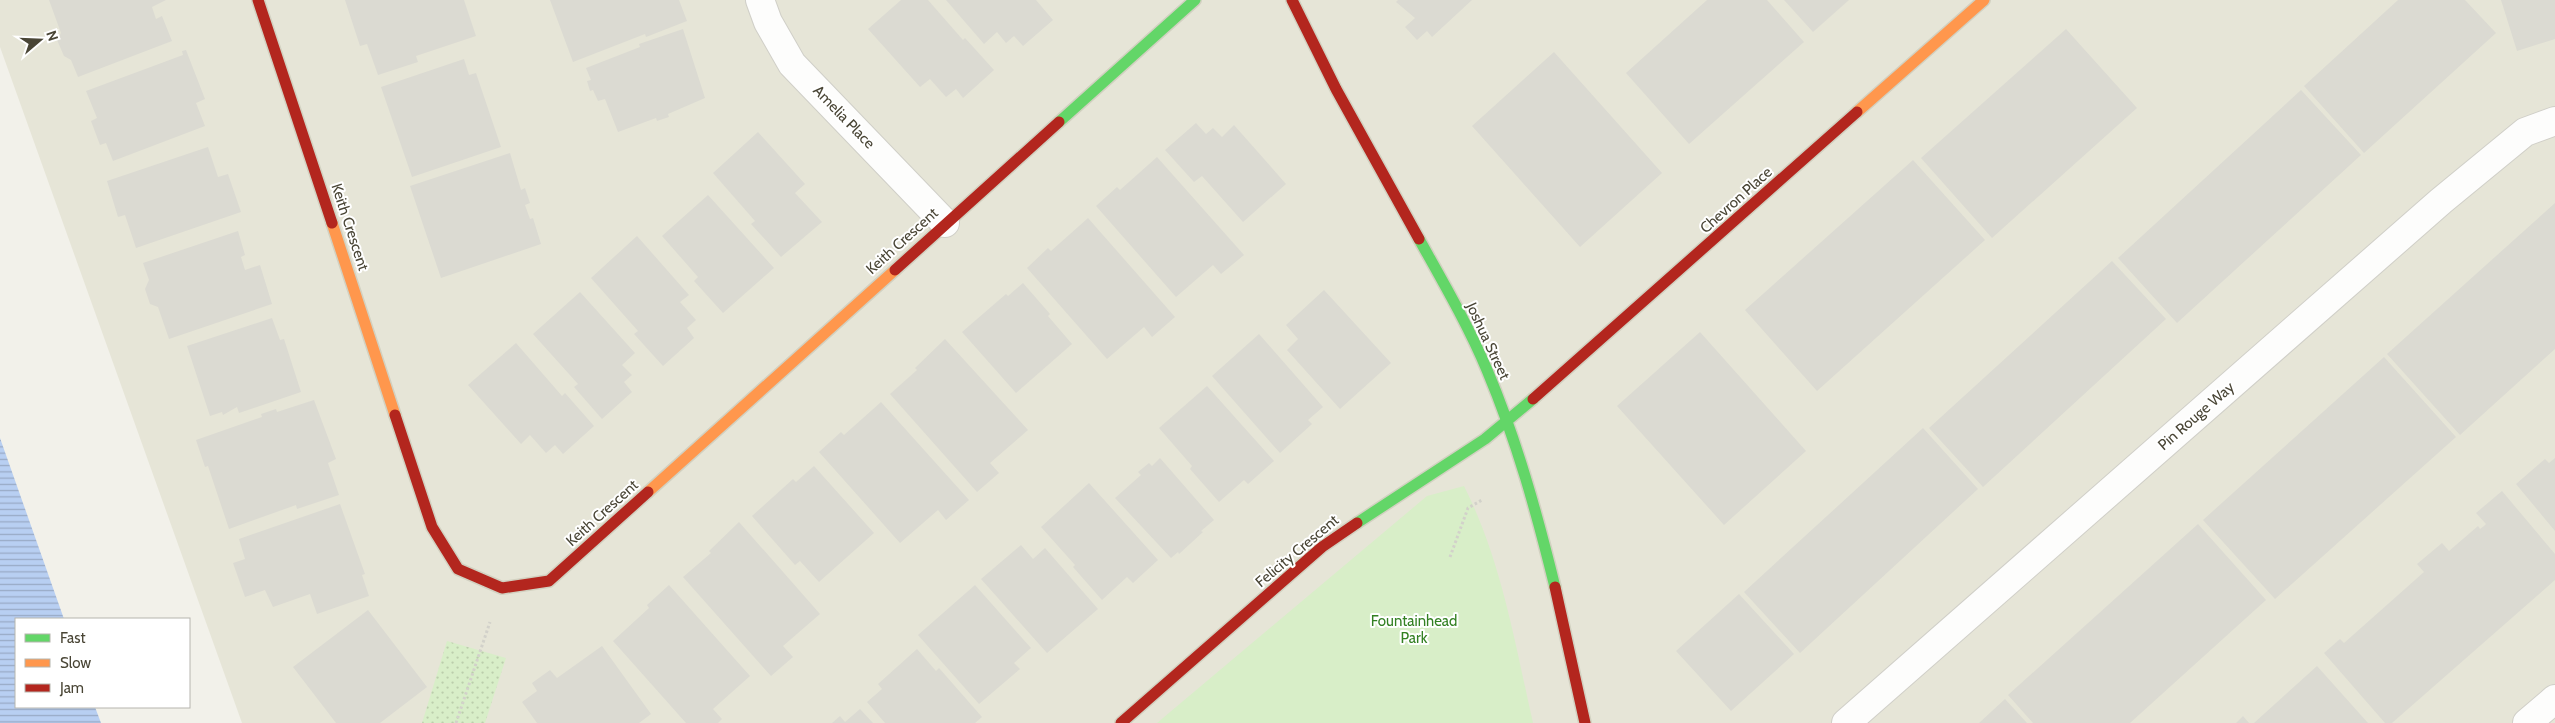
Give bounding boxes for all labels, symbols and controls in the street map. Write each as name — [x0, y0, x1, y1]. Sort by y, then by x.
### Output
north arrow — [15, 15, 65, 65]
text: N — [42, 28, 62, 43]
street label: Amelia Place — [809, 82, 879, 153]
street label: Chevron Place — [1696, 163, 1776, 237]
street label: Keith Crescent — [327, 181, 373, 273]
street label: Keith Crescent — [862, 204, 942, 278]
street label: Joshua Street — [1462, 299, 1514, 383]
street label: Pin Rouge Way — [2154, 378, 2238, 454]
street label: Keith Crescent — [562, 476, 642, 550]
street label: Felicity Crescent — [1252, 511, 1342, 591]
park label: Fountainhead Park — [1371, 612, 1457, 647]
legend — [15, 618, 190, 708]
text: Fast — [60, 629, 85, 647]
text: Slow — [60, 654, 91, 672]
text: Jam — [59, 679, 84, 697]

